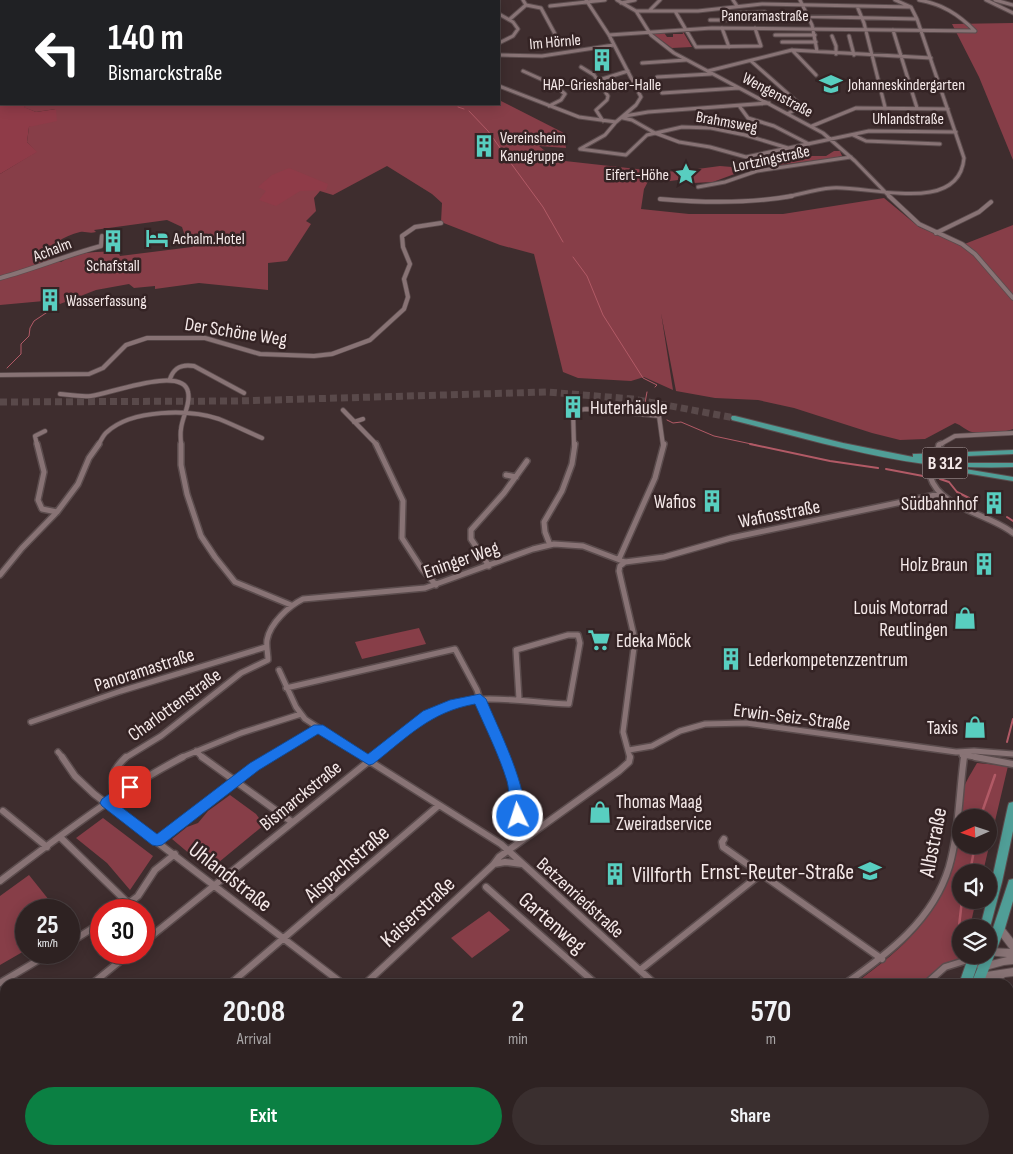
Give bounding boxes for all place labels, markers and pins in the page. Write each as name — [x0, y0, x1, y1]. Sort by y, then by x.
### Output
building icon: HAP-Grieshaber-Halle — [589, 47, 615, 73]
school or university icon: Johanneskindergarten — [818, 71, 844, 97]
place label: HAP-Grieshaber-Halle — [543, 76, 661, 95]
place label: Johanneskindergarten — [847, 76, 965, 95]
place label: Vereinsheim Kanugruppe — [500, 129, 566, 166]
building icon: Vereinsheim Kanugruppe — [471, 133, 497, 159]
place icon: Eifert-Höhe — [673, 161, 699, 187]
place label: Eifert-Höhe — [605, 166, 669, 185]
hotel icon: Achalm.Hotel — [144, 225, 170, 251]
building icon: Schafstall — [100, 228, 126, 254]
place label: Achalm.Hotel — [172, 230, 245, 249]
place label: Schafstall — [86, 257, 140, 276]
building icon: Wasserfassung — [37, 287, 63, 313]
place label: Wasserfassung — [66, 292, 147, 311]
building icon: Huterhäusle — [560, 394, 586, 420]
place label: Huterhäusle — [590, 397, 668, 420]
building icon: Wafios — [699, 488, 725, 514]
building icon: Südbahnhof — [981, 490, 1007, 516]
place label: Wafios — [654, 491, 696, 514]
place label: Südbahnhof — [901, 493, 978, 516]
building icon: Holz Braun — [971, 551, 997, 577]
place label: Holz Braun — [900, 554, 968, 577]
place label: Louis Motorrad Reutlingen — [853, 597, 948, 642]
shop icon: Louis Motorrad Reutlingen — [952, 605, 978, 631]
supermarket icon: Edeka Möck — [586, 627, 612, 653]
place label: Edeka Möck — [616, 630, 692, 653]
building icon: Lederkompetenzzentrum — [718, 646, 744, 672]
place label: Lederkompetenzzentrum — [748, 649, 908, 672]
shop icon: Taxis — [962, 714, 988, 740]
place label: Taxis — [927, 717, 958, 740]
pin — [109, 766, 151, 808]
place label: Thomas Maag Zweiradservice — [616, 791, 712, 836]
shop icon: Thomas Maag Zweiradservice — [587, 799, 613, 825]
school or university icon: Ernst-Reuter-Straße — [857, 858, 883, 884]
place label: Ernst-Reuter-Straße — [700, 859, 854, 886]
building icon: Villforth — [602, 861, 628, 887]
place label: Villforth — [632, 862, 692, 889]

